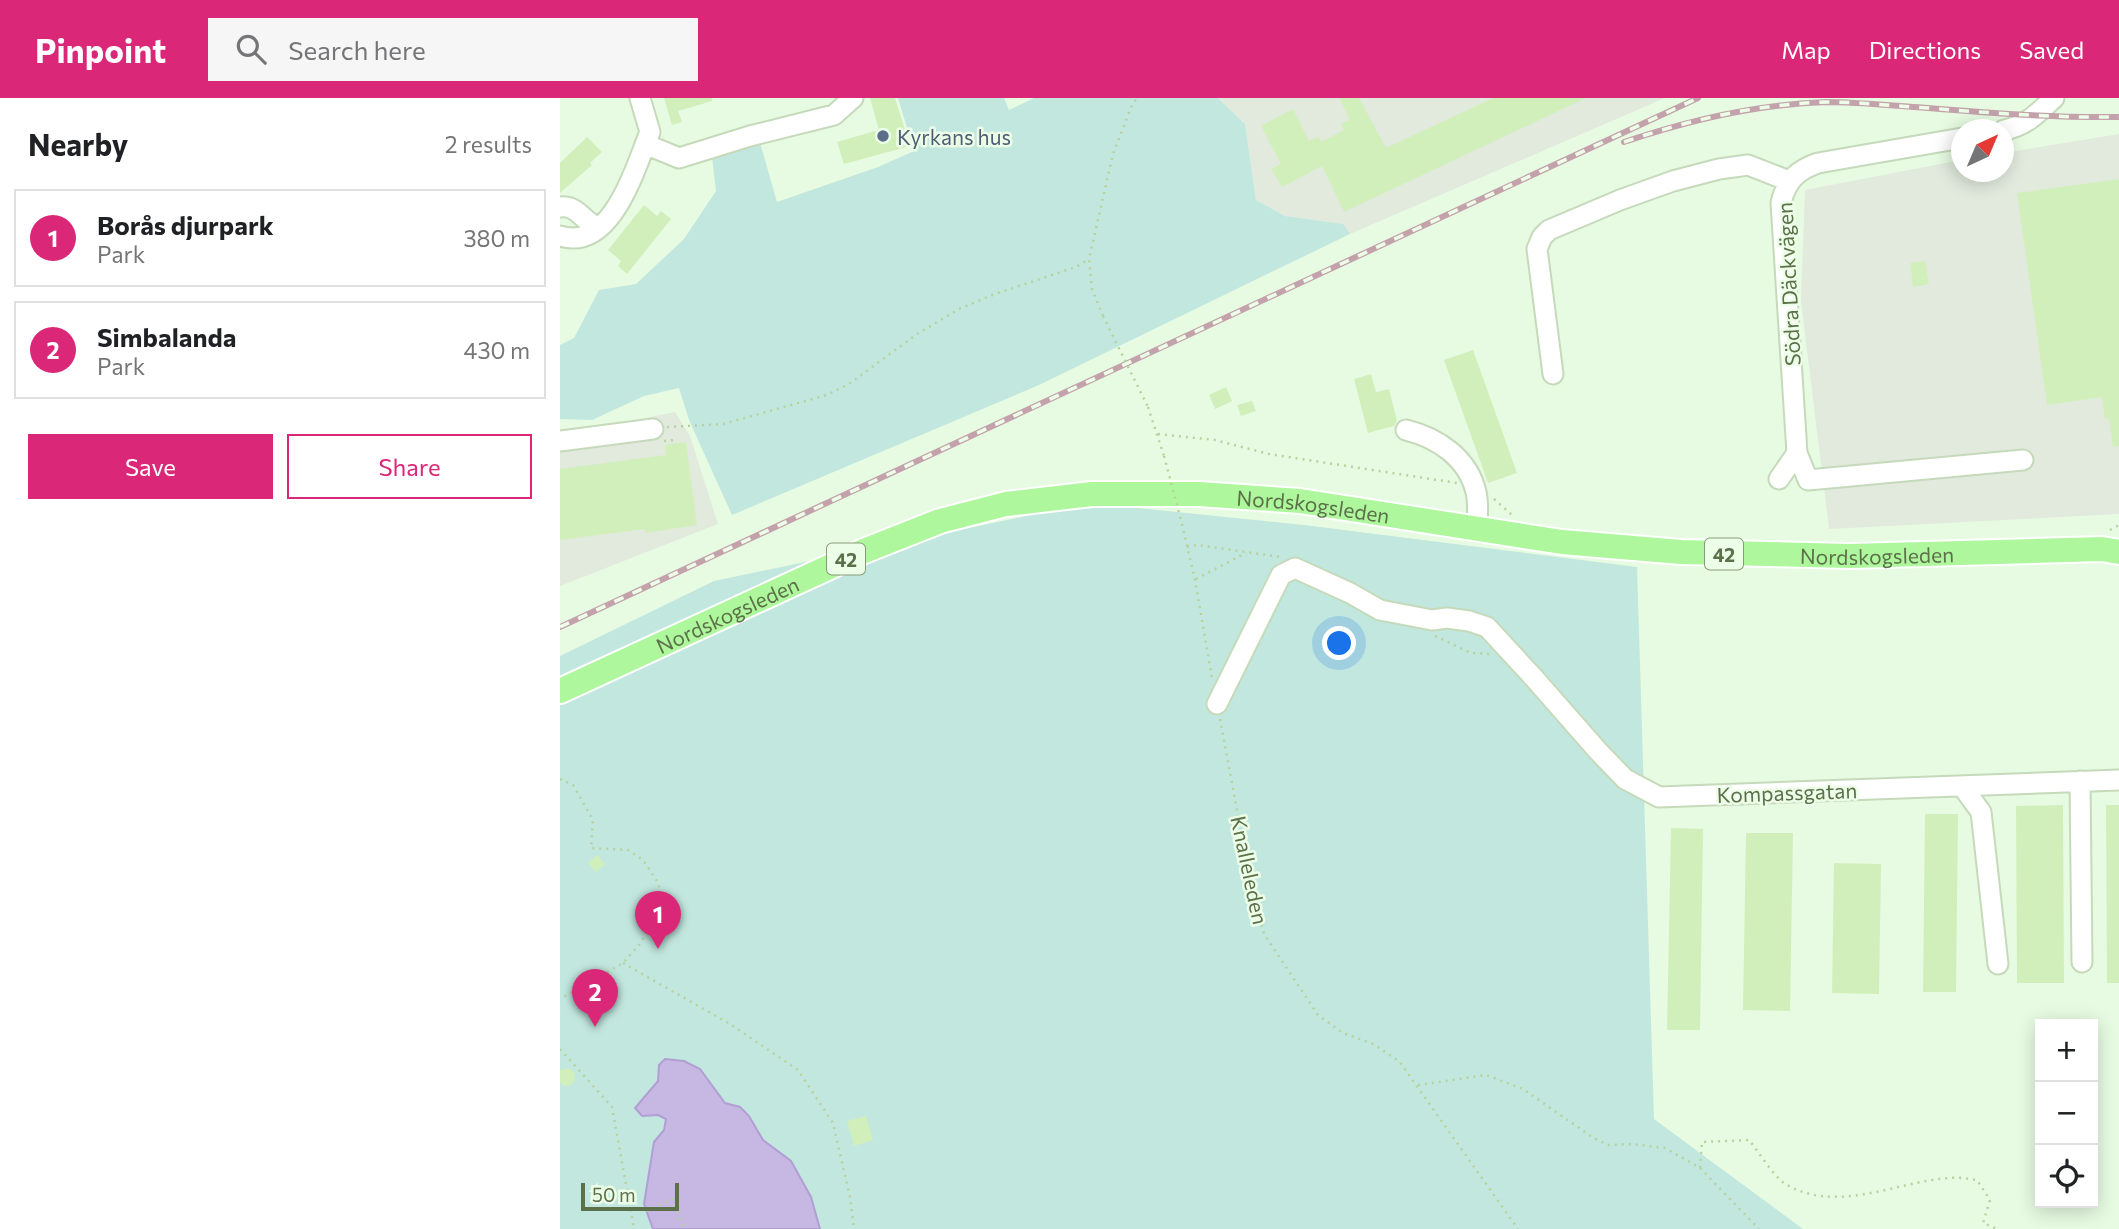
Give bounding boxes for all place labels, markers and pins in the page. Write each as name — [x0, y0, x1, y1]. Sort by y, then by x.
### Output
place label: Kyrkans hus — [897, 124, 1011, 149]
marker: Kyrkans hus — [875, 128, 891, 144]
pin: 1 — [635, 891, 681, 949]
pin: 2 — [572, 969, 618, 1027]

